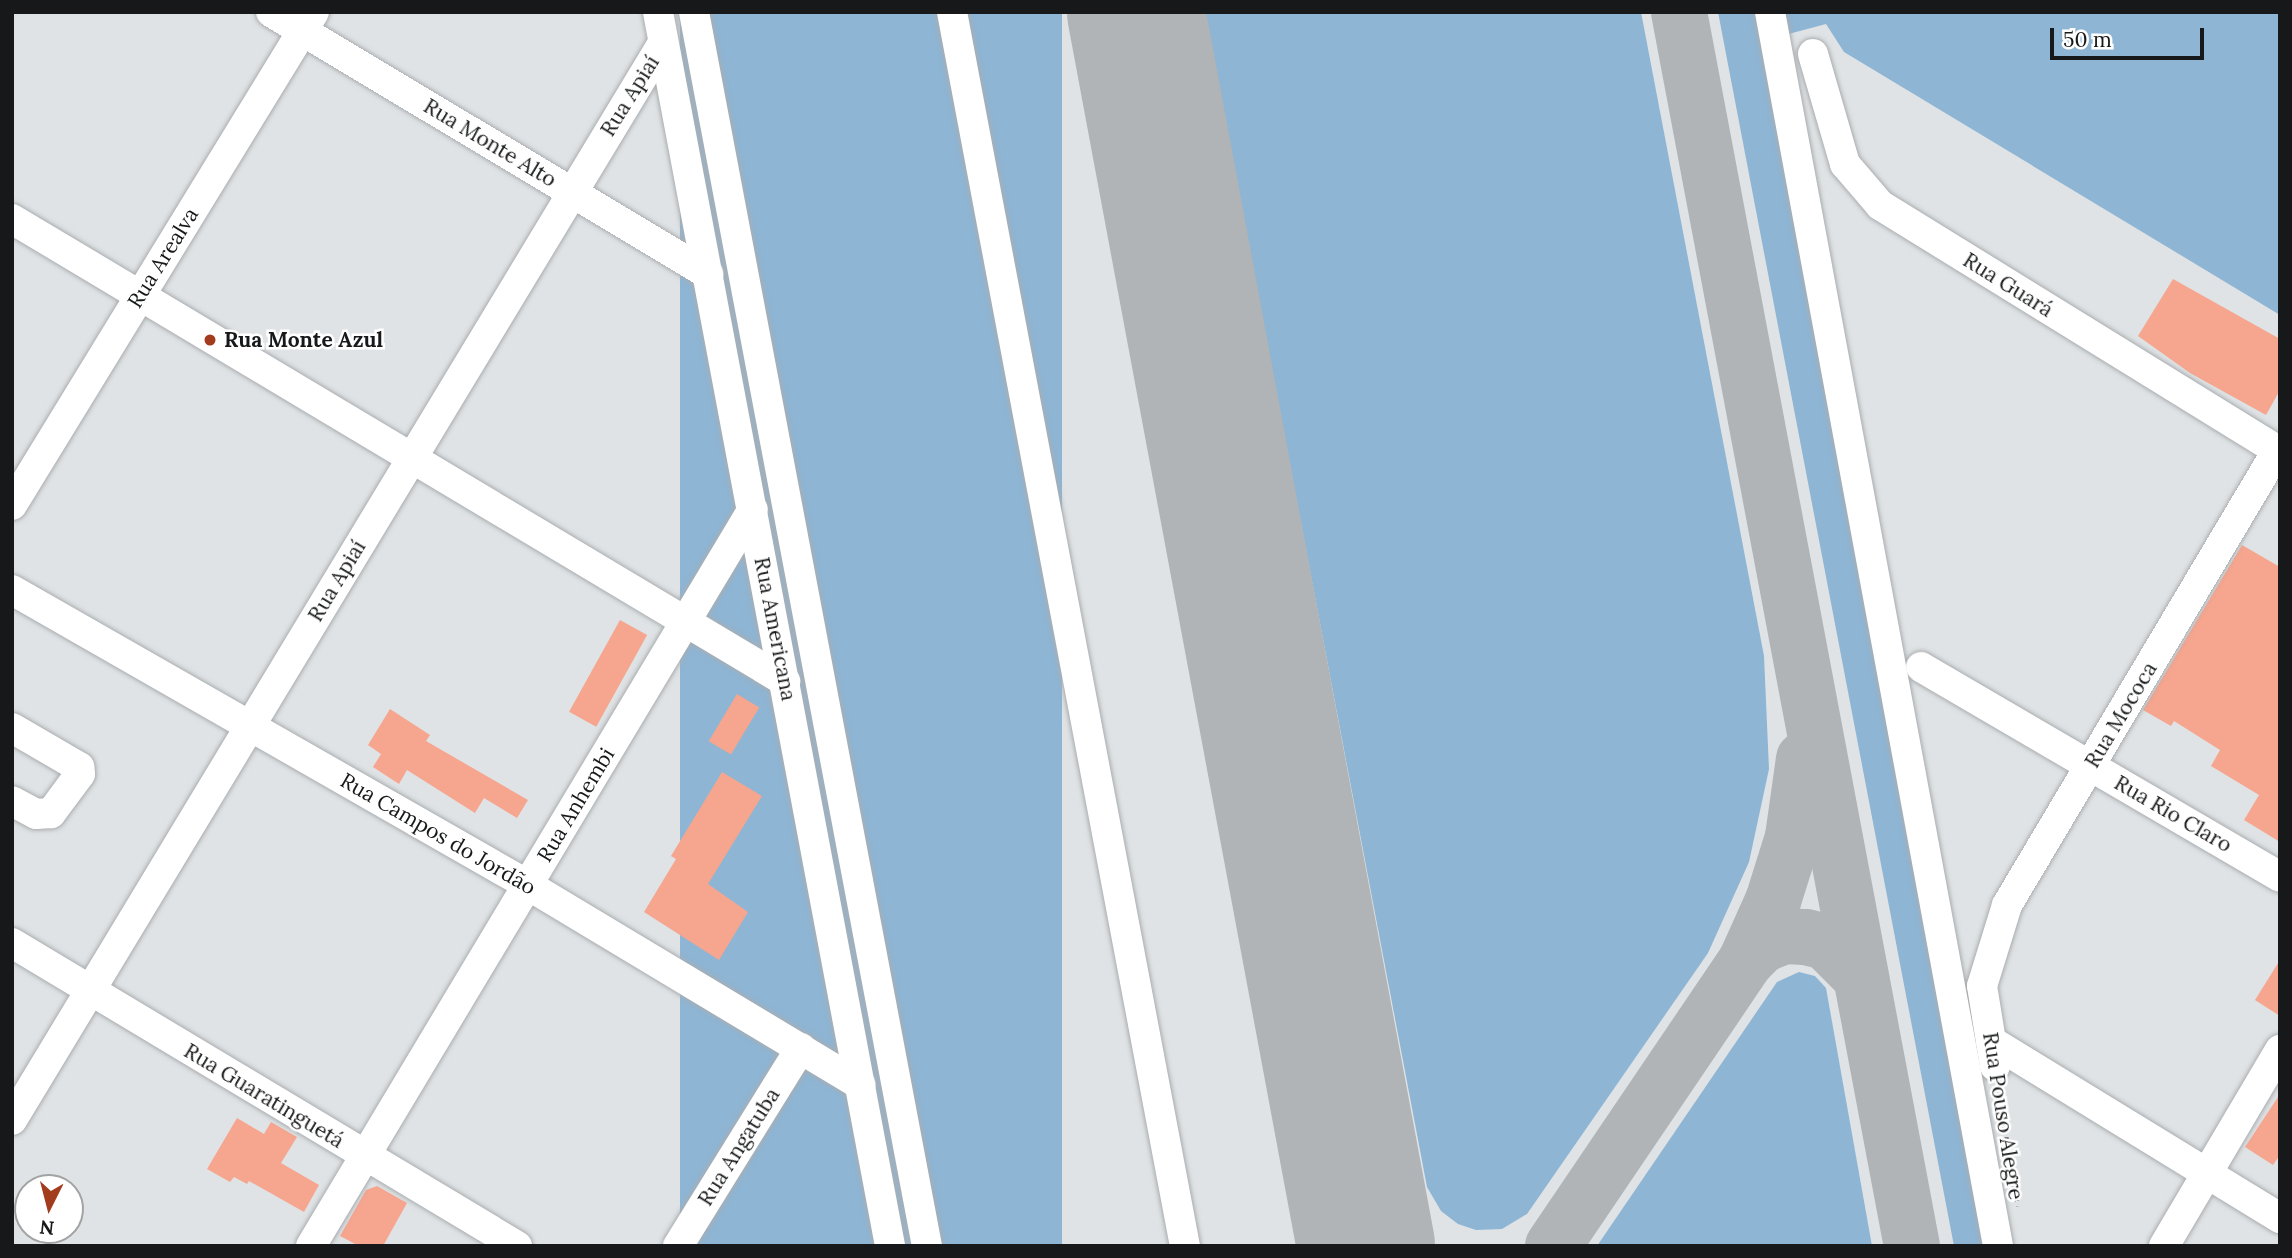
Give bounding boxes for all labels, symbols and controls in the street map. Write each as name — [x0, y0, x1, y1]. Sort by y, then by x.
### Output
scale bar — [2054, 14, 2208, 58]
text: 50 m — [2063, 26, 2112, 53]
street label: Rua Apiaí — [595, 51, 665, 141]
street label: Rua Monte Alto — [419, 93, 561, 193]
street label: Rua Arealva — [122, 203, 204, 313]
street label: Rua Guará — [1958, 247, 2058, 323]
place label: Rua Monte Azul — [224, 327, 383, 353]
marker: Rua Monte Azul — [202, 332, 218, 348]
street label: Rua Apiaí — [303, 536, 371, 626]
street label: Rua Americana — [749, 555, 801, 703]
street label: Rua Mococa — [2080, 658, 2162, 772]
street label: Rua Anhembi — [532, 743, 620, 867]
street label: Rua Campos do Jordão — [336, 768, 540, 900]
street label: Rua Rio Claro — [2110, 770, 2236, 858]
street label: Rua Pouso Alegre — [1977, 1031, 2029, 1201]
street label: Rua Guaratinguetá — [179, 1038, 349, 1154]
street label: Rua Angatuba — [693, 1084, 785, 1210]
north arrow — [14, 1174, 84, 1244]
text: N — [38, 1215, 56, 1241]

